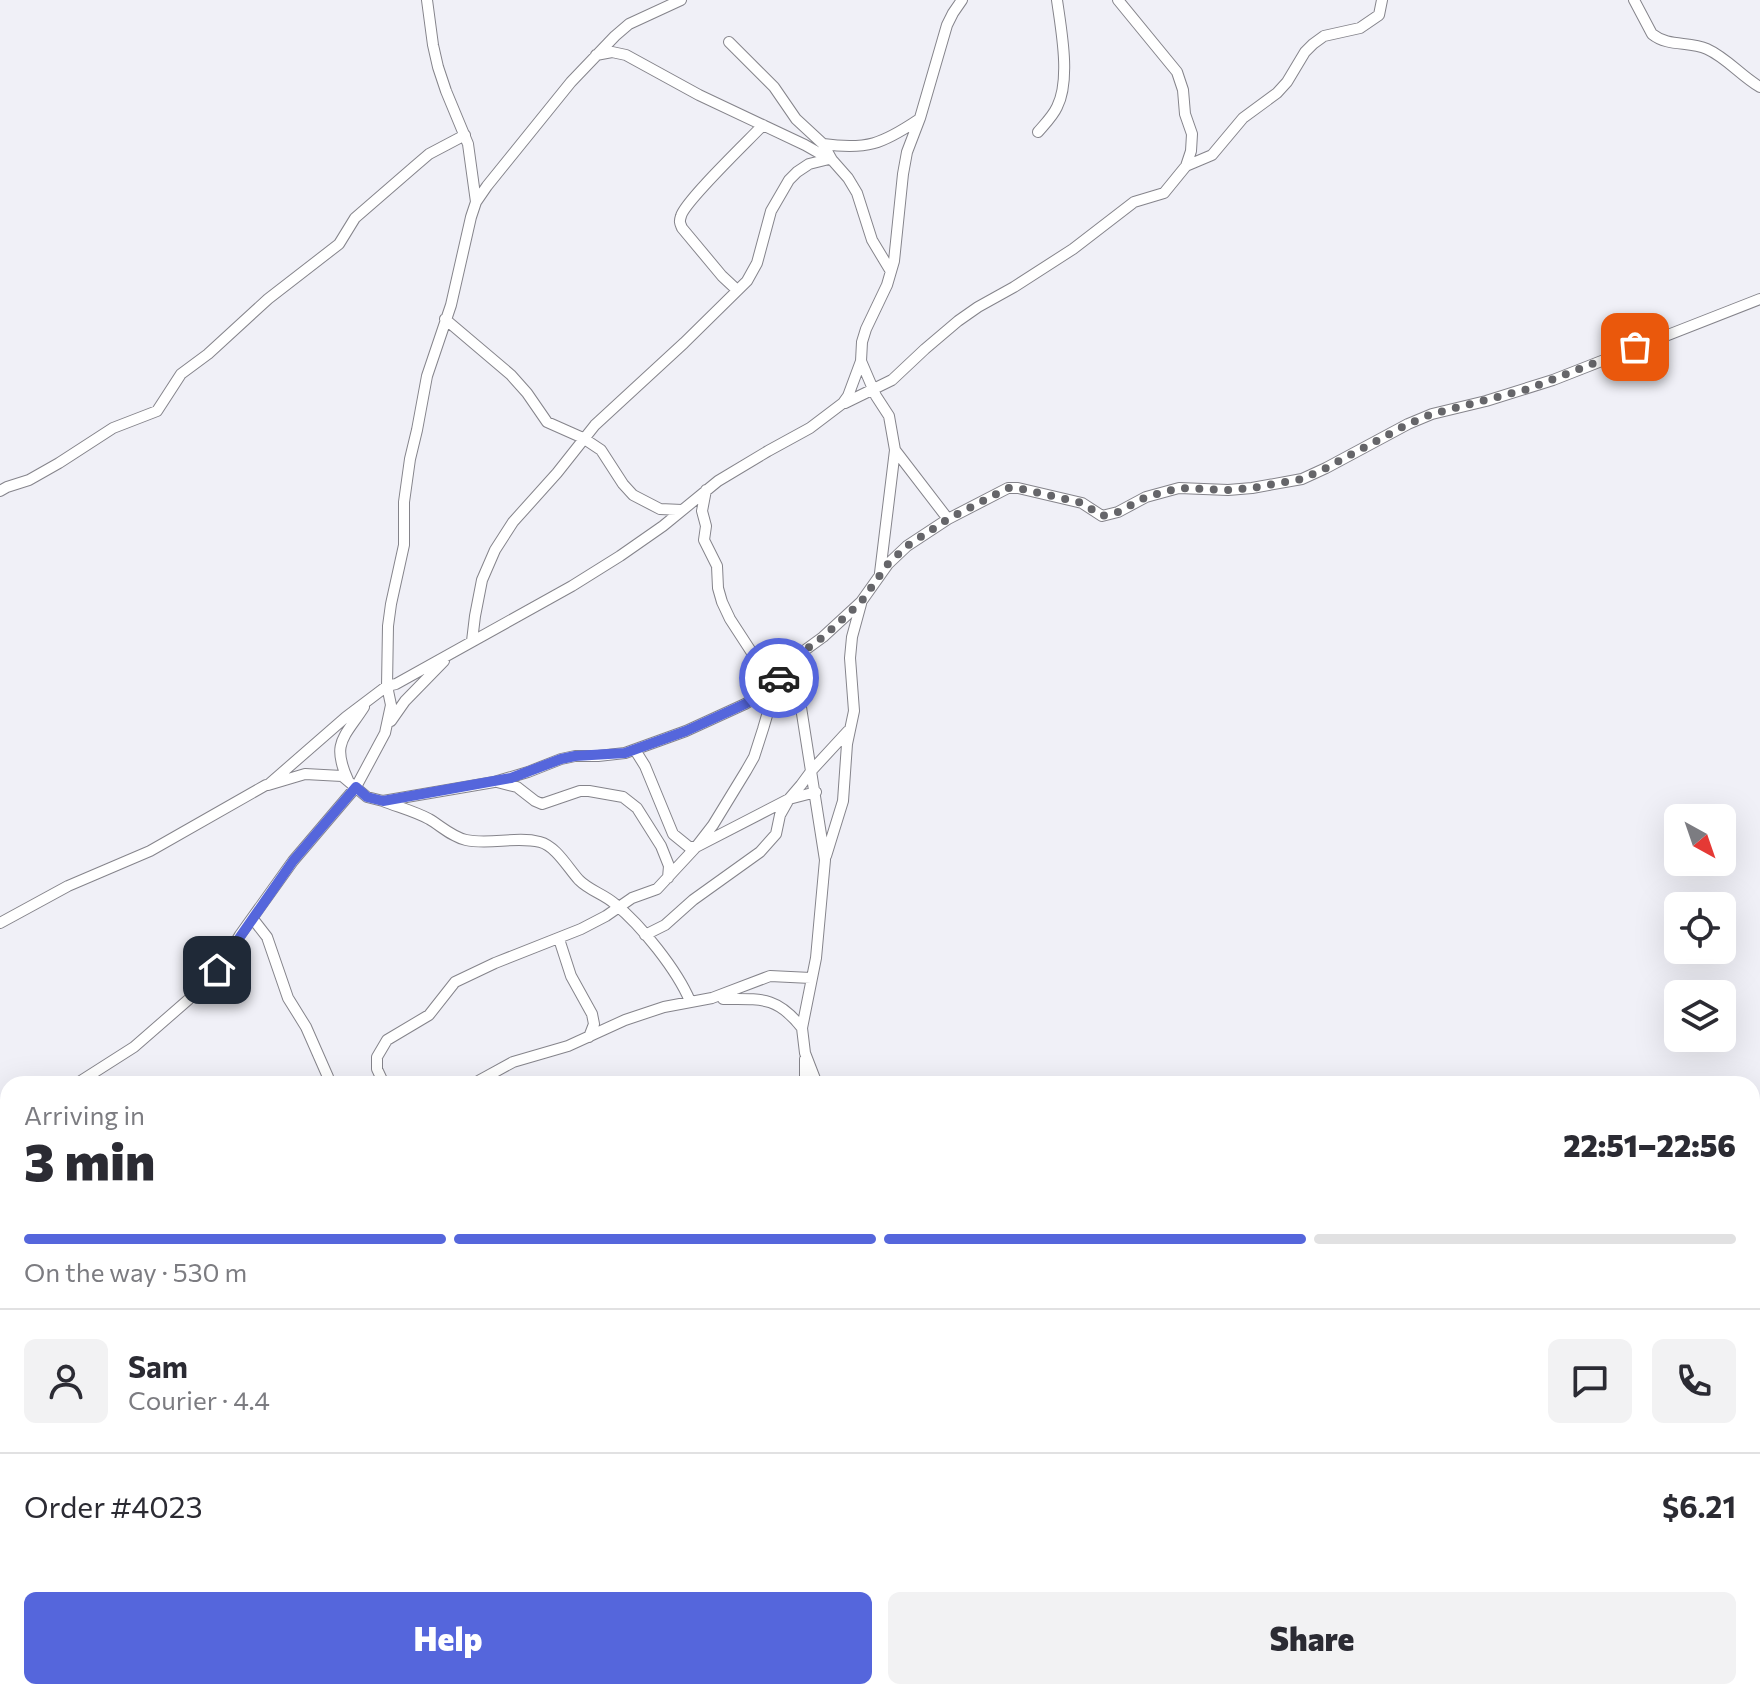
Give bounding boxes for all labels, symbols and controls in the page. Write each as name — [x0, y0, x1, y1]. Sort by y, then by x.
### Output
pin — [1601, 313, 1669, 381]
icon: bag — [1613, 325, 1657, 369]
courier — [739, 638, 819, 718]
icon: car — [757, 656, 801, 700]
north arrow — [1664, 804, 1736, 876]
map controls — [1664, 804, 1736, 1052]
button: locate — [1664, 892, 1736, 964]
pin — [183, 936, 251, 1004]
icon: home — [195, 948, 239, 992]
button: layers — [1664, 980, 1736, 1052]
text: Arriving in — [24, 1099, 145, 1130]
text: 22:51–22:56 — [1563, 1126, 1736, 1163]
text: 3 min — [24, 1128, 155, 1192]
text: On the way · 530 m — [24, 1256, 247, 1287]
button: person — [24, 1339, 108, 1423]
button: chat — [1548, 1339, 1632, 1423]
button: phone — [1652, 1339, 1736, 1423]
text: Sam — [128, 1347, 188, 1384]
text: Courier · 4.4 — [128, 1384, 270, 1415]
text: Order #4023 — [24, 1487, 203, 1524]
text: $6.21 — [1662, 1487, 1736, 1524]
button: Help — [24, 1592, 872, 1684]
button: Share — [888, 1592, 1736, 1684]

